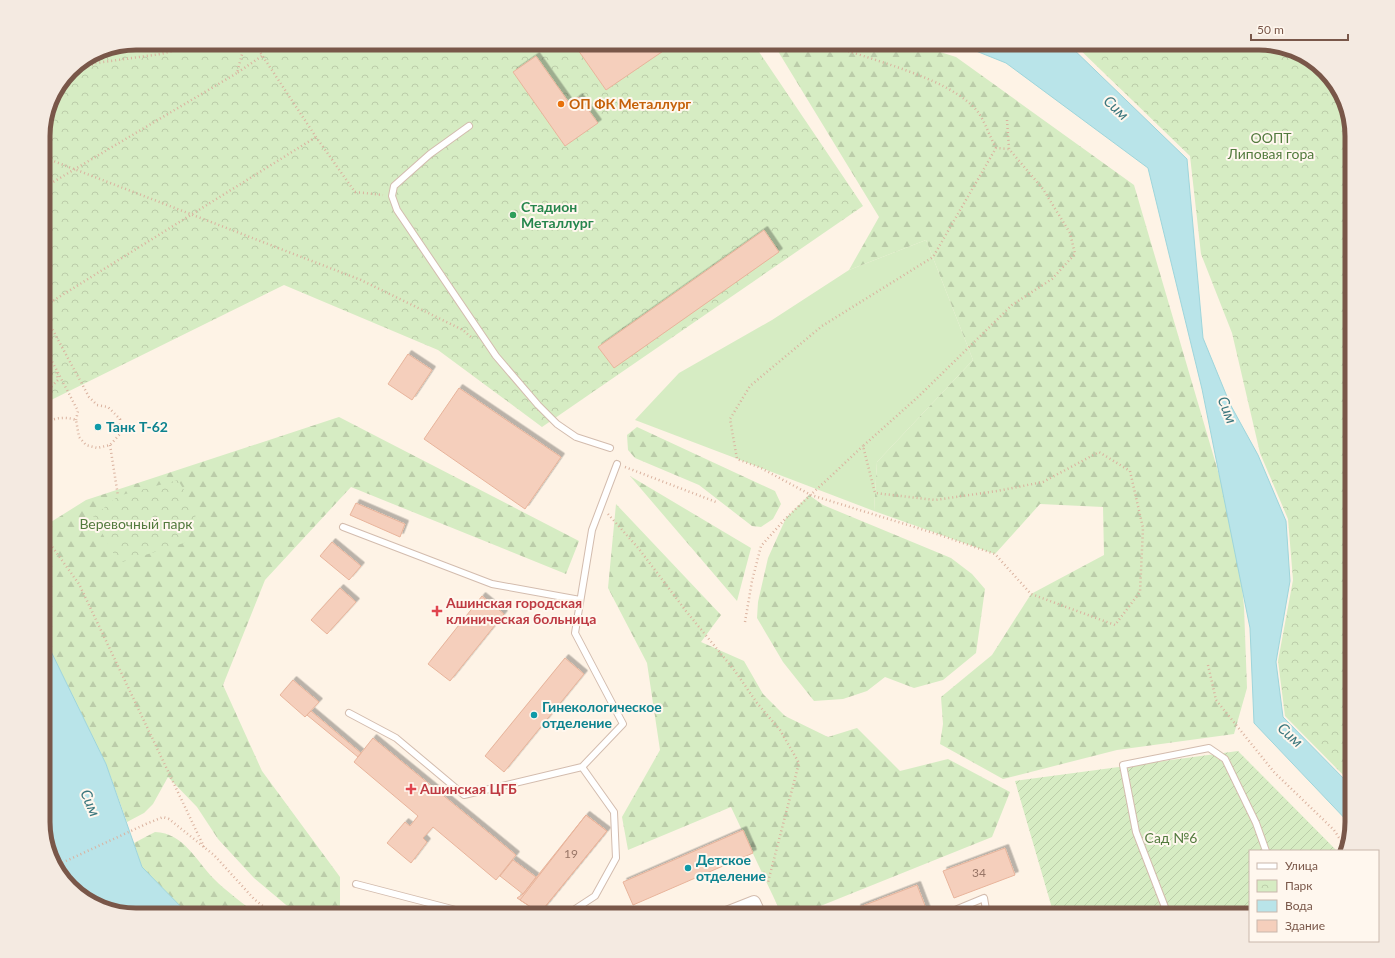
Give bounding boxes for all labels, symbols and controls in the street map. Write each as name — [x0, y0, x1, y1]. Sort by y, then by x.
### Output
scale bar — [1251, 16, 1348, 42]
text: 50 m — [1257, 22, 1284, 37]
water label: Сим — [1100, 91, 1133, 123]
place label: ОП ФК Металлург — [569, 95, 691, 112]
marker: ОП ФК Металлург — [556, 99, 566, 109]
park label: ООПТ Липовая гора — [1227, 129, 1314, 162]
place label: Стадион Металлург — [521, 198, 594, 231]
marker: Стадион Металлург — [508, 210, 518, 220]
water label: Сим — [1214, 393, 1241, 426]
place label: Танк Т-62 — [106, 418, 168, 435]
marker: Танк Т-62 — [93, 422, 103, 432]
park label: Веревочный парк — [79, 515, 193, 532]
place label: Ашинская городская клиническая больница — [445, 594, 596, 627]
marker: Ашинская городская клиническая больница — [431, 605, 443, 617]
place label: Гинекологическое отделение — [542, 698, 662, 731]
marker: Гинекологическое отделение — [529, 710, 539, 720]
water label: Сим — [1274, 718, 1307, 750]
place label: Ашинская ЦГБ — [419, 780, 517, 797]
marker: Ашинская ЦГБ — [405, 783, 417, 795]
water label: Сим — [77, 786, 105, 819]
park label: Сад №6 — [1145, 829, 1197, 846]
house number: 19 — [564, 846, 578, 861]
legend — [1249, 850, 1379, 942]
place label: Детское отделение — [696, 851, 767, 884]
text: Улица — [1285, 858, 1318, 873]
marker: Детское отделение — [683, 863, 693, 873]
house number: 34 — [972, 865, 986, 880]
text: Парк — [1285, 878, 1313, 893]
text: Вода — [1285, 898, 1313, 913]
text: Здание — [1285, 918, 1325, 933]

